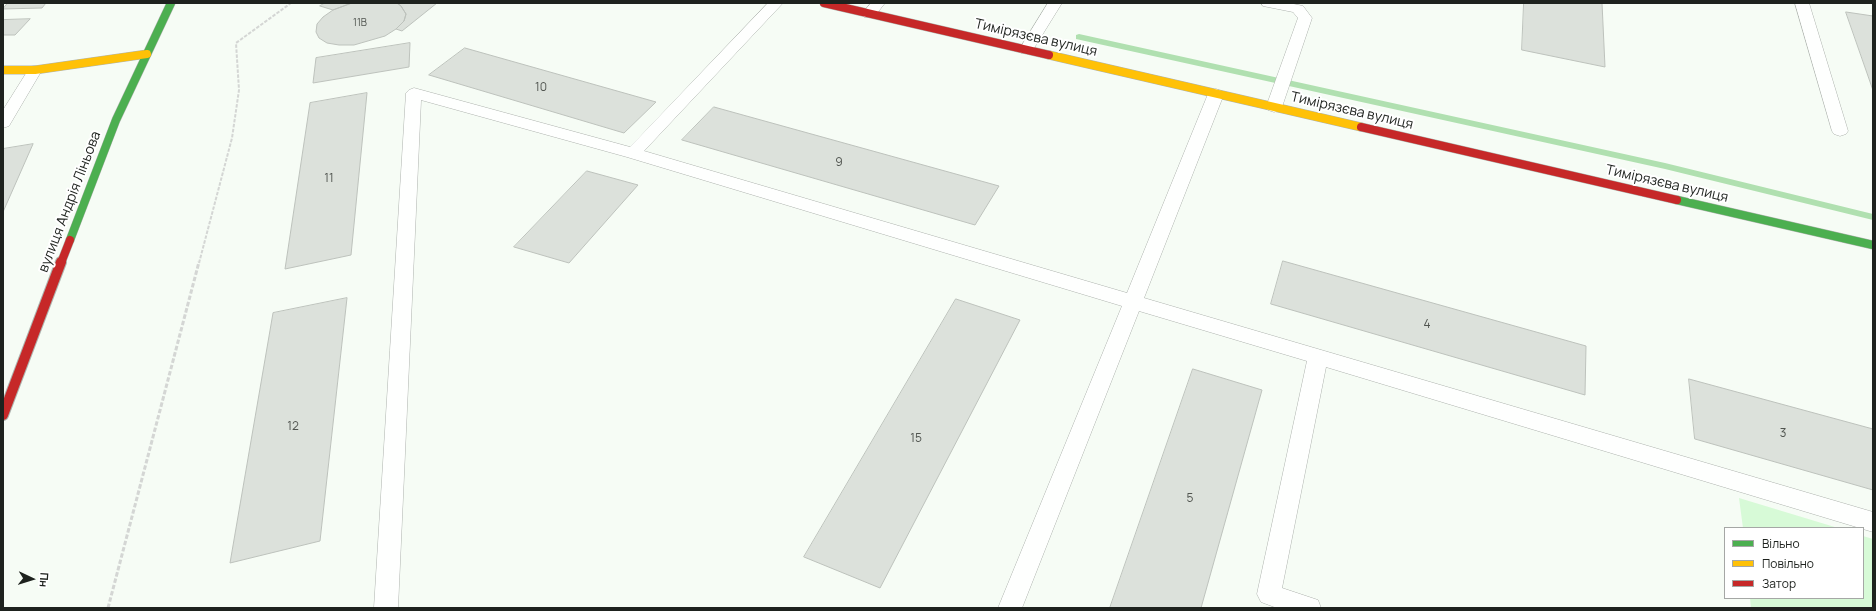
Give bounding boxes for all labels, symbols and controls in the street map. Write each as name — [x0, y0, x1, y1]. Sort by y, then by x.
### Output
street label: Тимірязєва вулиця — [973, 16, 1099, 60]
house number: 11В — [353, 17, 367, 29]
house number: 10 — [535, 81, 547, 95]
street label: Тимірязєва вулиця — [1289, 89, 1415, 133]
street label: вулиця Андрія Ліньова — [35, 129, 105, 275]
house number: 9 — [835, 156, 843, 170]
street label: Тимірязєва вулиця — [1604, 162, 1730, 206]
house number: 11 — [324, 172, 334, 186]
house number: 4 — [1423, 318, 1431, 332]
house number: 12 — [287, 420, 299, 434]
house number: 3 — [1780, 427, 1786, 441]
house number: 15 — [910, 432, 922, 446]
house number: 5 — [1187, 492, 1193, 506]
legend — [1724, 527, 1864, 599]
text: Вільно — [1762, 535, 1800, 552]
text: Повільно — [1762, 555, 1814, 572]
north arrow — [12, 559, 52, 599]
text: Пн — [36, 572, 52, 588]
text: Затор — [1762, 575, 1796, 592]

